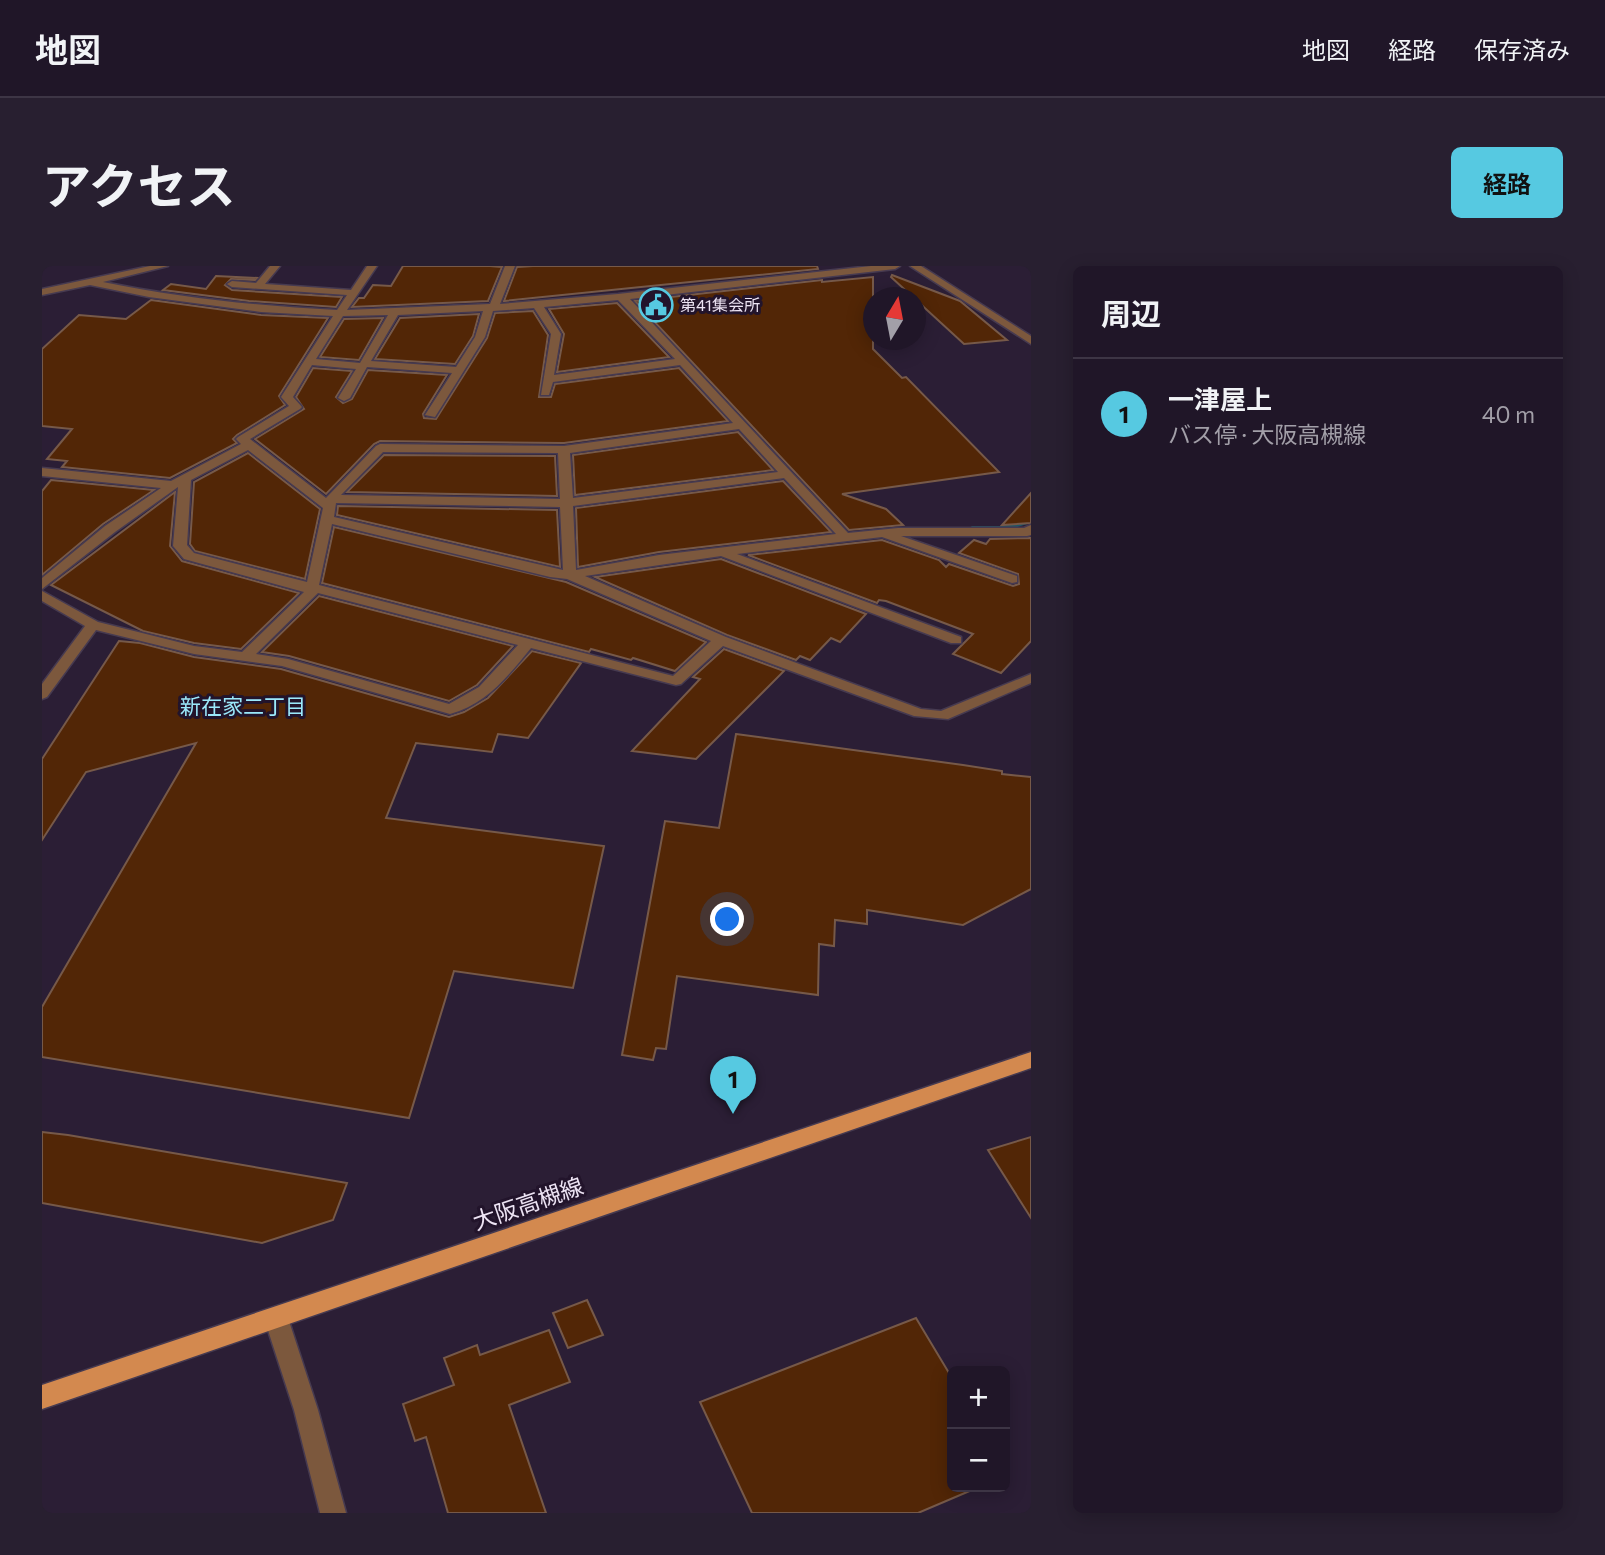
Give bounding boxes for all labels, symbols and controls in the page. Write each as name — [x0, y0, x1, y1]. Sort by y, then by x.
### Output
text: 地図 — [35, 28, 101, 69]
text: 地図 — [1302, 35, 1350, 64]
text: 経路 — [1388, 35, 1436, 64]
text: 保存済み — [1474, 35, 1570, 64]
button: 経路 — [1451, 147, 1563, 218]
text: アクセス — [42, 154, 236, 214]
public building icon: 第41集会所 — [637, 286, 675, 324]
north arrow — [863, 287, 926, 350]
text: 周辺 — [1101, 294, 1161, 331]
place label: 第41集会所 — [680, 295, 760, 314]
text: 一津屋上 — [1168, 383, 1272, 414]
text: 1 — [1119, 400, 1129, 428]
text: 40 m — [1482, 400, 1535, 428]
text: バス停 · 大阪高槻線 — [1168, 420, 1366, 448]
district label: 新在家二丁目 — [180, 693, 306, 718]
your location — [710, 902, 744, 936]
pin: 1 — [710, 1056, 756, 1114]
street label: 大阪高槻線 — [469, 1171, 587, 1235]
map controls — [947, 1366, 1010, 1492]
button: + — [947, 1366, 1010, 1429]
button: − — [947, 1429, 1010, 1492]

